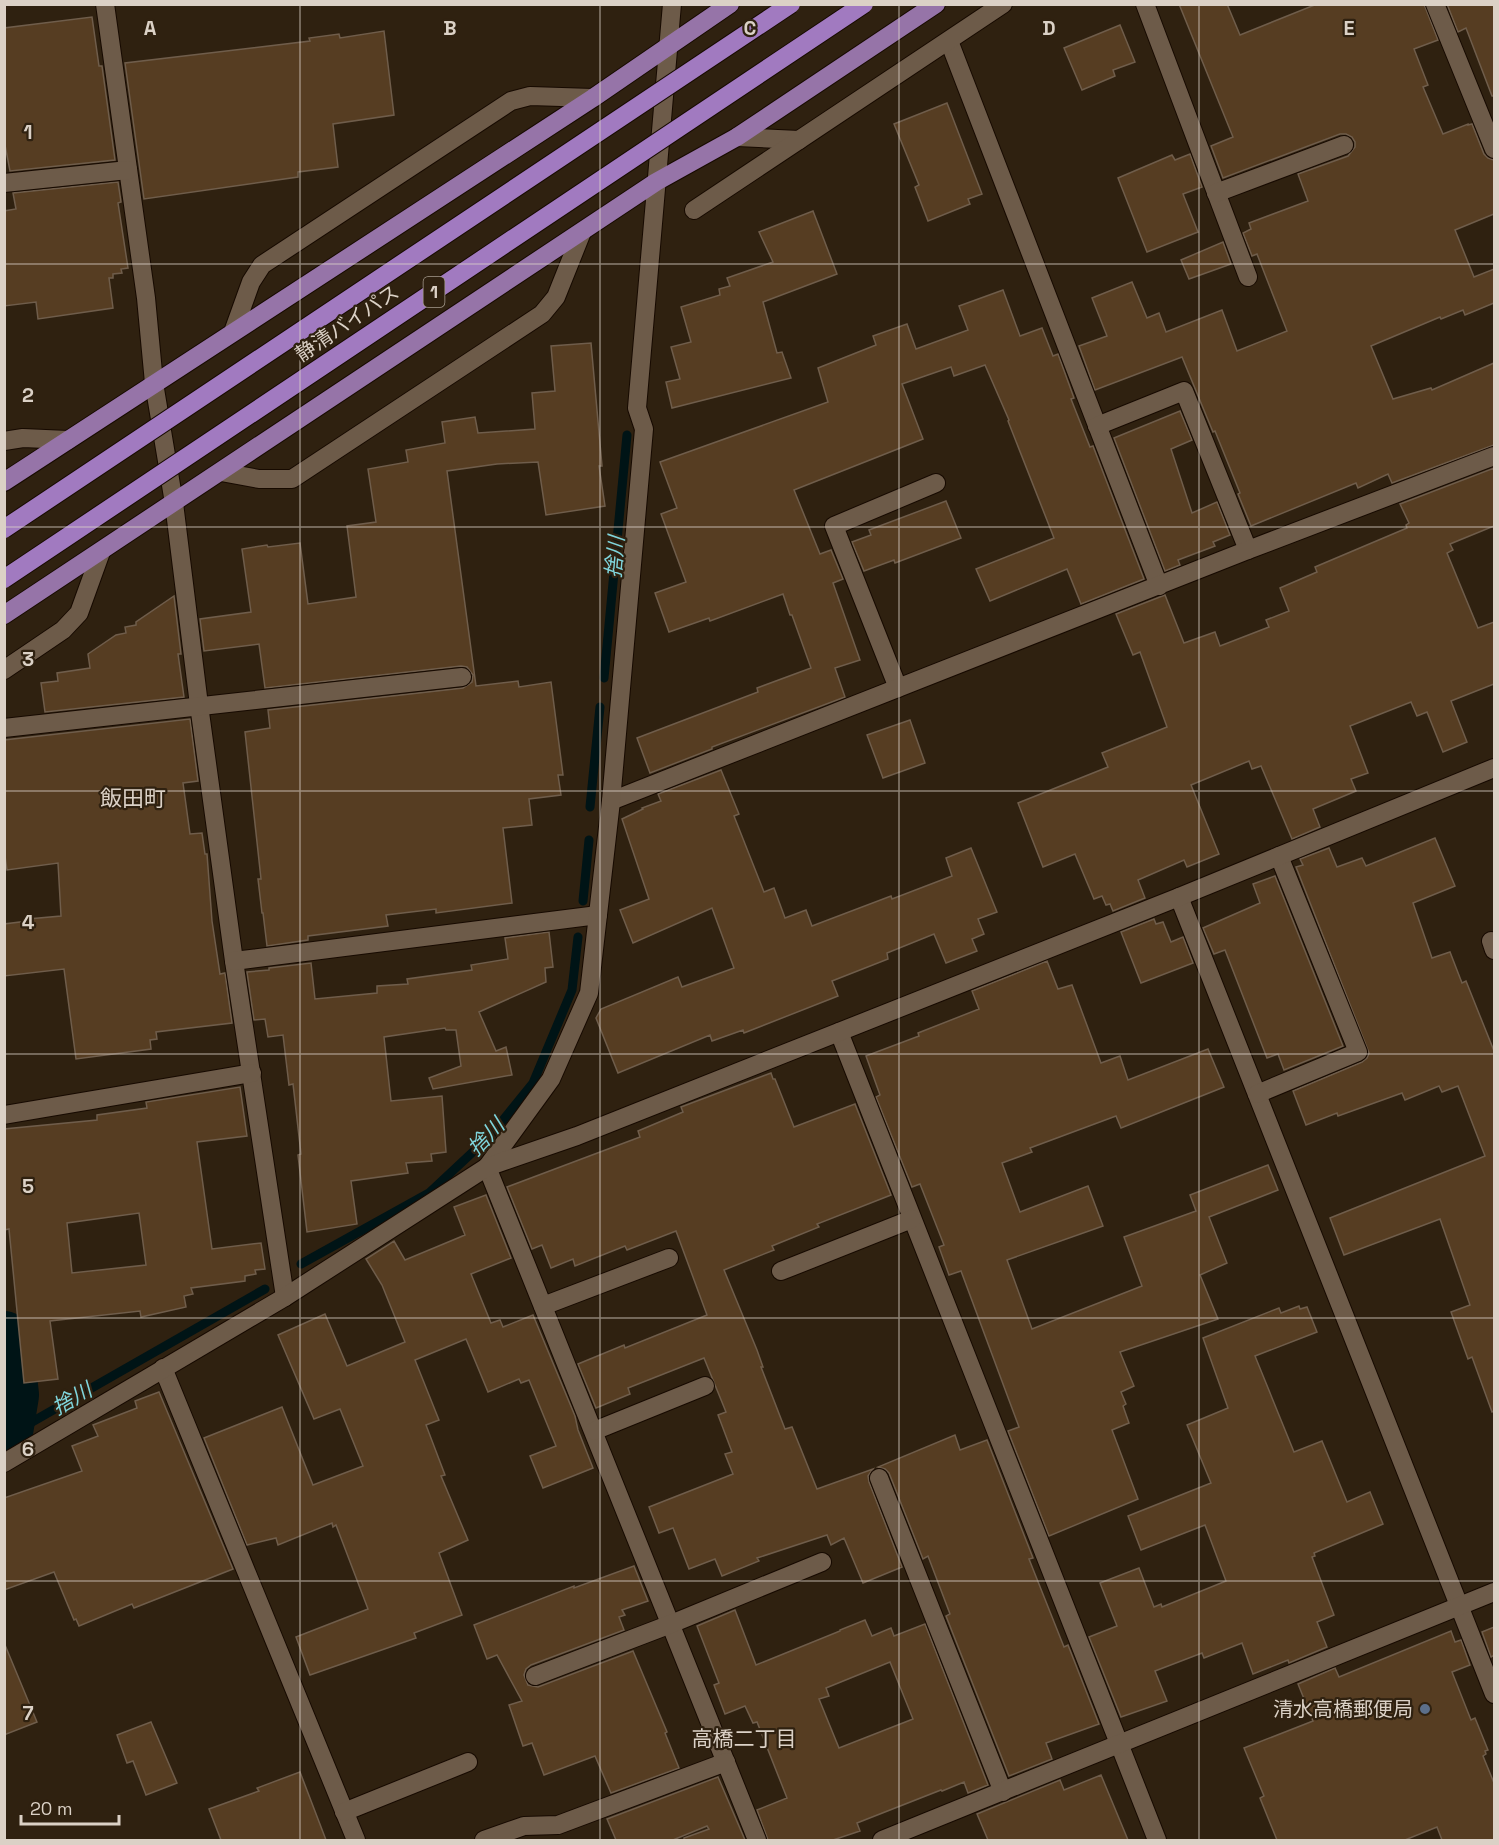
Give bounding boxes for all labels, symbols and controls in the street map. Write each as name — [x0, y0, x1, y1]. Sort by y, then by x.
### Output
text: A — [144, 15, 157, 41]
text: B — [443, 15, 457, 41]
text: C — [744, 15, 757, 41]
text: D — [1042, 15, 1056, 41]
text: E — [1343, 15, 1355, 41]
text: 1 — [23, 119, 33, 145]
road number: 1 — [424, 277, 444, 307]
street label: 静清バイパス — [290, 279, 404, 367]
text: 2 — [22, 382, 34, 408]
water label: 捨川 — [599, 533, 630, 579]
text: 3 — [22, 646, 34, 672]
district label: 飯田町 — [100, 784, 166, 812]
text: 4 — [22, 909, 35, 935]
water label: 捨川 — [461, 1111, 511, 1161]
text: 5 — [22, 1173, 34, 1199]
water label: 捨川 — [47, 1375, 98, 1421]
text: 6 — [22, 1436, 34, 1462]
place label: 清水高橋郵便局 — [1273, 1696, 1413, 1722]
text: 7 — [22, 1700, 34, 1726]
marker: 清水高橋郵便局 — [1418, 1702, 1432, 1716]
district label: 高橋二丁目 — [692, 1725, 797, 1752]
scale bar — [21, 1788, 118, 1826]
text: 20 m — [30, 1797, 73, 1820]

